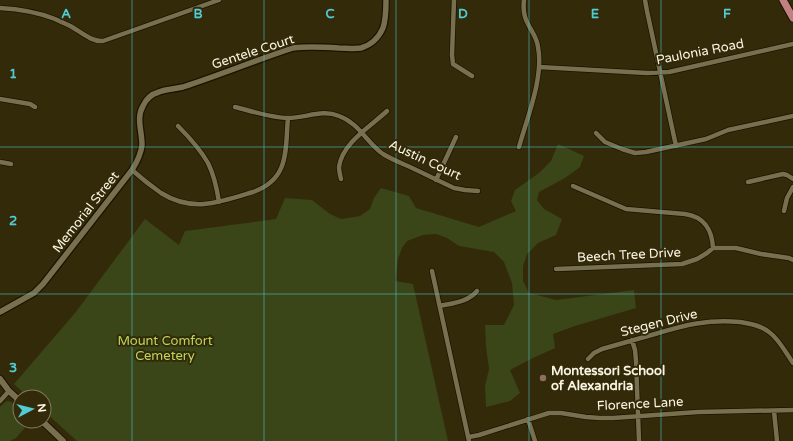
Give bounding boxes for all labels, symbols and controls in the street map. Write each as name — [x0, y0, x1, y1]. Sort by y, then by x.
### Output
text: A — [61, 6, 71, 22]
text: B — [193, 6, 203, 22]
text: C — [325, 6, 335, 22]
text: D — [458, 6, 468, 22]
text: E — [591, 6, 599, 22]
text: F — [723, 6, 731, 22]
street label: Gentele Court — [210, 31, 296, 73]
street label: Paulonia Road — [655, 36, 745, 68]
text: 1 — [9, 66, 17, 82]
street label: Austin Court — [386, 136, 464, 184]
street label: Memorial Street — [49, 168, 123, 256]
text: 2 — [9, 213, 17, 229]
street label: Beech Tree Drive — [577, 244, 681, 266]
street label: Stegen Drive — [619, 306, 699, 340]
park label: Mount Comfort Cemetery — [117, 333, 213, 364]
text: 3 — [9, 360, 17, 376]
place label: Montessori School of Alexandria — [551, 363, 665, 394]
marker: Montessori School of Alexandria — [538, 373, 548, 383]
north arrow — [12, 389, 52, 429]
street label: Florence Lane — [596, 394, 684, 414]
text: N — [34, 403, 48, 413]

